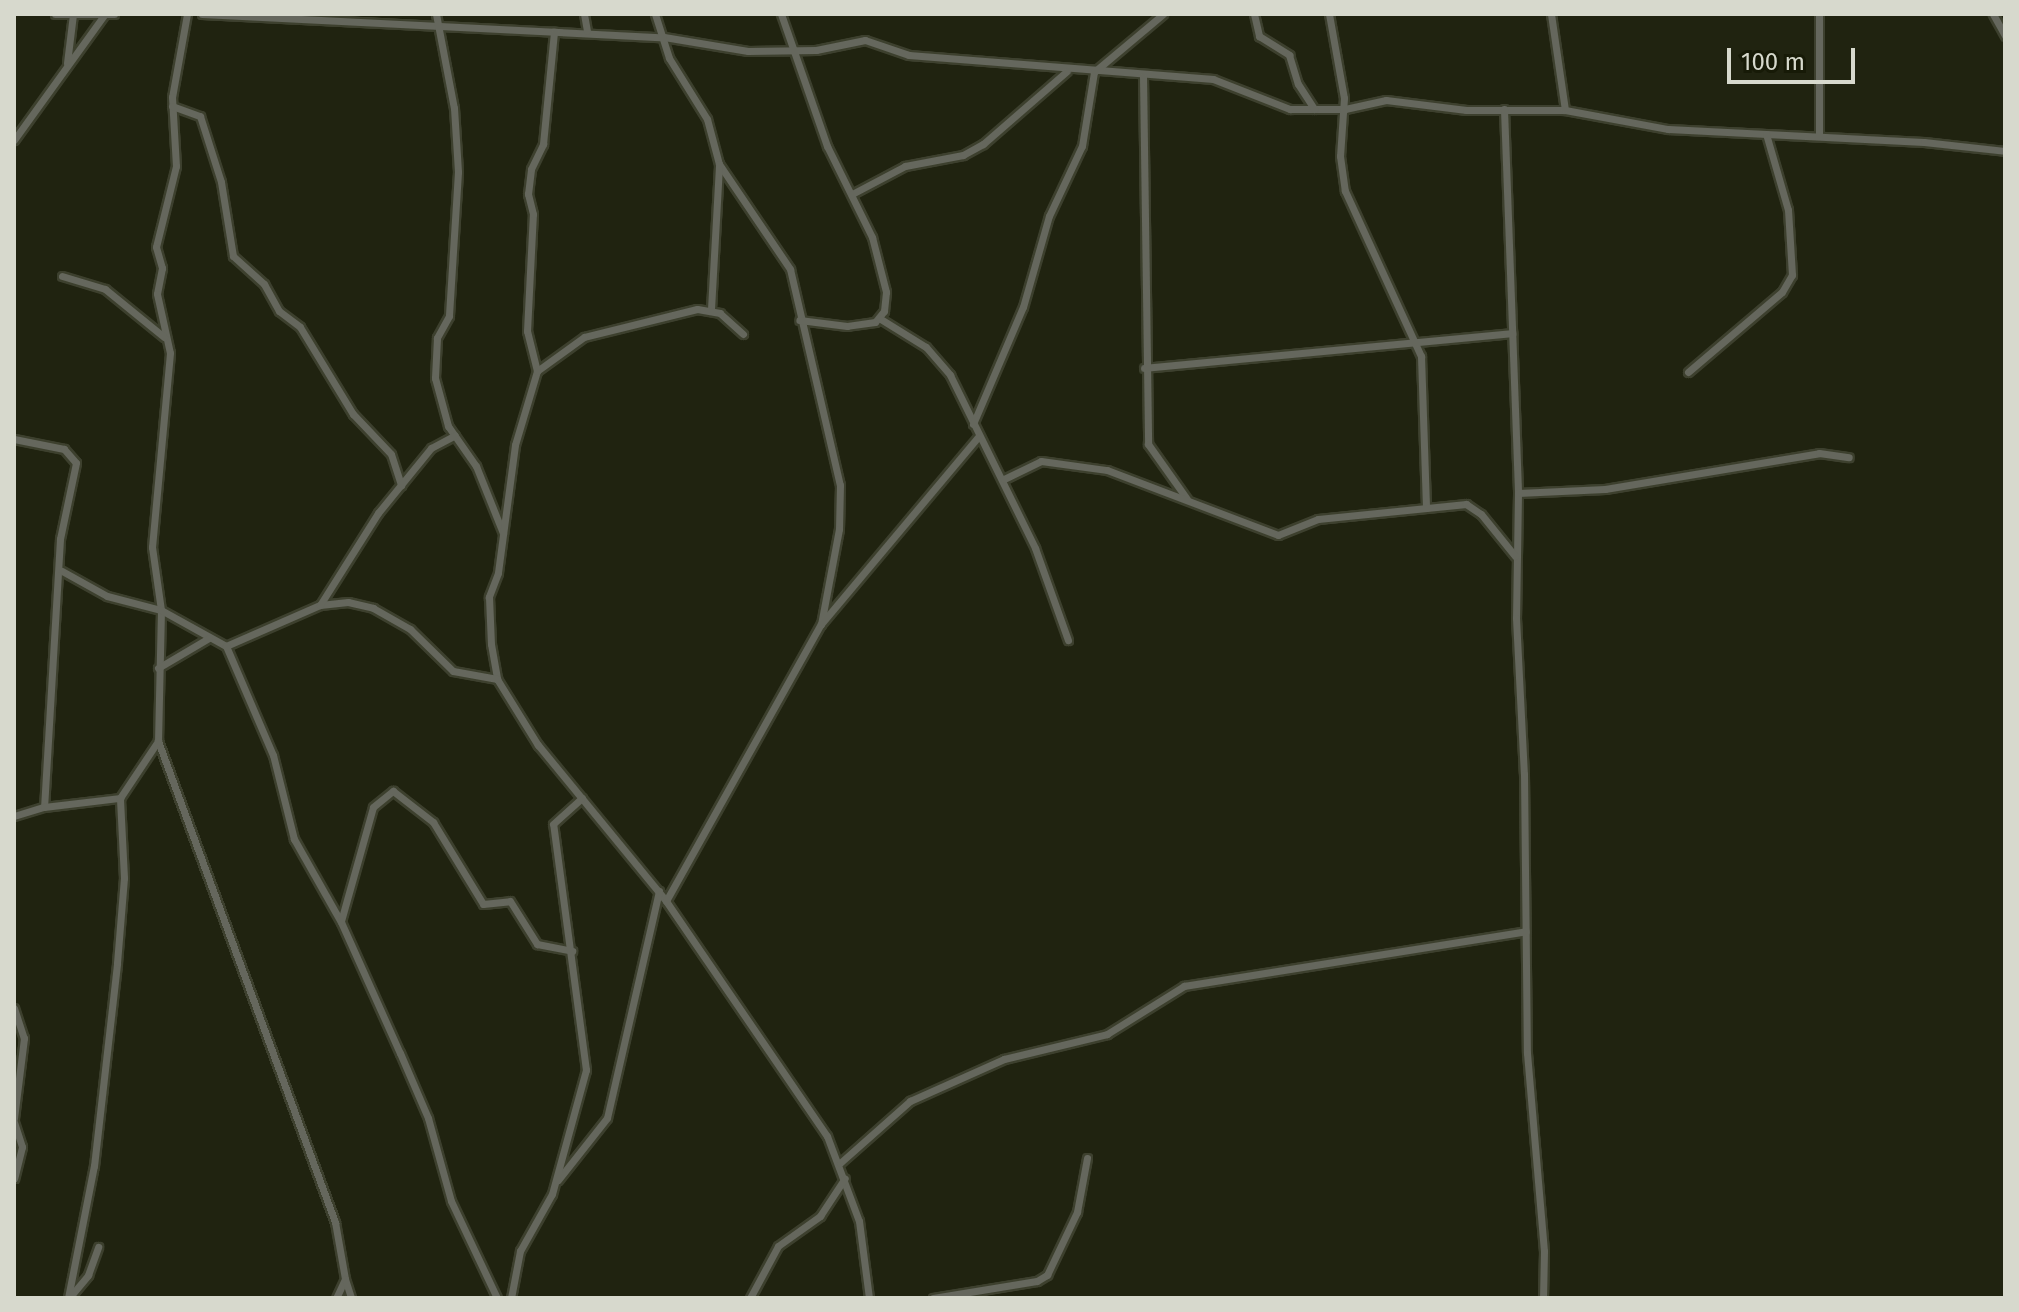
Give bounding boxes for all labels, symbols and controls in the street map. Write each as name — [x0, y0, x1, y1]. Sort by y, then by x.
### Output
scale bar — [1731, 32, 1859, 82]
text: 100 m — [1741, 48, 1805, 76]

